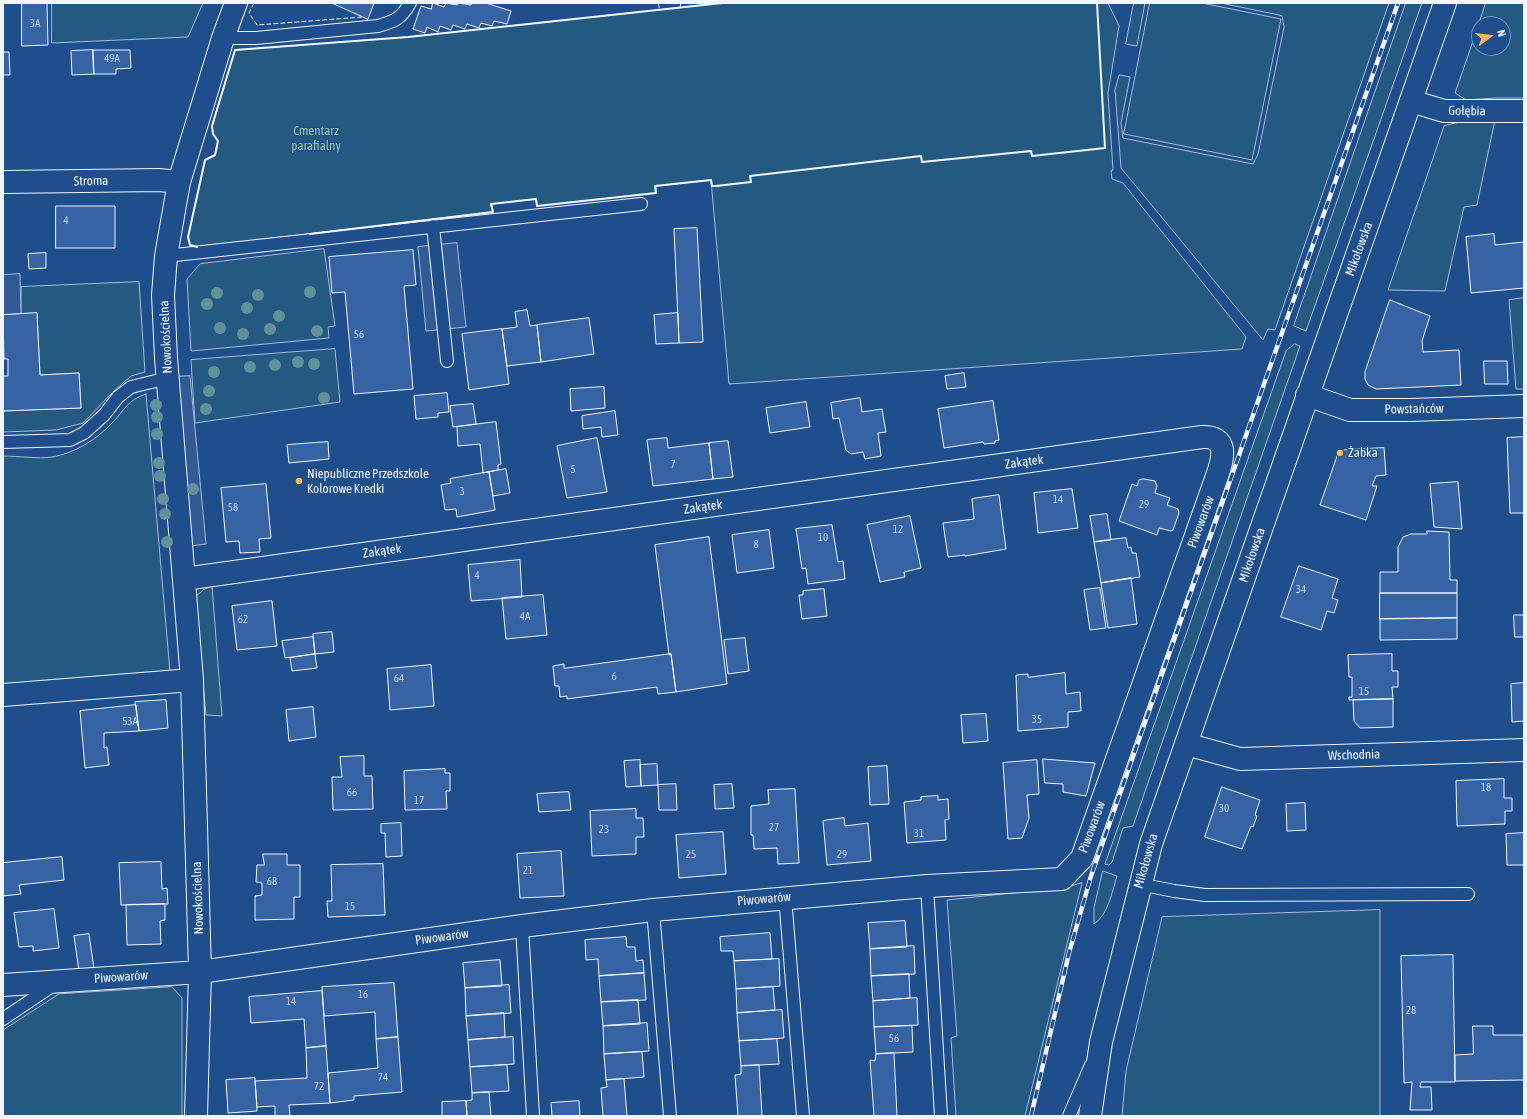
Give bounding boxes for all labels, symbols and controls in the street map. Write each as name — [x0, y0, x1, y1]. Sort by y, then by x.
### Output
north arrow — [1471, 16, 1511, 56]
house number: 3A — [30, 17, 40, 31]
text: N — [1495, 28, 1508, 38]
house number: 49A — [104, 52, 120, 66]
street label: Gołębia — [1448, 103, 1486, 119]
park label: Cmentarz parafialny — [291, 123, 341, 154]
street label: Stroma — [74, 173, 108, 189]
house number: 4 — [63, 214, 69, 228]
street label: Mikołowska — [1342, 220, 1376, 278]
street label: Nowokościelna — [156, 300, 176, 374]
house number: 56 — [354, 328, 364, 342]
street label: Powstańców — [1384, 401, 1444, 417]
place label: Żabka — [1348, 445, 1378, 461]
marker: Żabka — [1335, 448, 1345, 458]
street label: Zakątek — [1004, 452, 1044, 472]
house number: 7 — [670, 458, 676, 472]
house number: 5 — [570, 463, 576, 477]
place label: Niepubliczne Przedszkole Kolorowe Kredki — [307, 466, 429, 497]
marker: Niepubliczne Przedszkole Kolorowe Kredki — [294, 476, 304, 486]
house number: 3 — [459, 485, 465, 499]
house number: 14 — [1053, 493, 1063, 507]
street label: Piwowarów — [1184, 494, 1218, 550]
street label: Zakątek — [683, 497, 723, 517]
house number: 29 — [1139, 498, 1149, 512]
house number: 58 — [228, 501, 238, 515]
house number: 12 — [893, 523, 903, 537]
street label: Mikołowska — [1235, 526, 1269, 584]
house number: 10 — [818, 531, 828, 545]
house number: 8 — [753, 538, 759, 552]
street label: Zakątek — [362, 541, 402, 561]
house number: 4 — [474, 569, 480, 583]
house number: 34 — [1296, 583, 1306, 597]
house number: 4A — [520, 610, 530, 624]
house number: 62 — [238, 613, 248, 627]
house number: 6 — [611, 670, 617, 684]
house number: 64 — [394, 672, 404, 686]
house number: 15 — [1359, 685, 1369, 699]
house number: 35 — [1032, 713, 1042, 727]
house number: 53A — [122, 715, 138, 729]
street label: Wschodnia — [1328, 746, 1380, 764]
house number: 18 — [1481, 781, 1491, 795]
house number: 66 — [347, 786, 357, 800]
house number: 17 — [414, 794, 424, 808]
street label: Piwowarów — [1075, 799, 1109, 855]
house number: 30 — [1219, 802, 1229, 816]
house number: 27 — [769, 821, 779, 835]
house number: 23 — [599, 823, 609, 837]
house number: 31 — [914, 827, 924, 841]
street label: Mikołowska — [1131, 832, 1161, 890]
house number: 25 — [686, 848, 696, 862]
house number: 29 — [837, 848, 847, 862]
street label: Nowokościelna — [189, 861, 207, 935]
house number: 21 — [523, 864, 533, 878]
house number: 68 — [267, 875, 277, 889]
street label: Piwowarów — [736, 889, 792, 909]
house number: 15 — [345, 900, 355, 914]
street label: Piwowarów — [414, 926, 470, 948]
street label: Piwowarów — [94, 967, 148, 987]
house number: 16 — [358, 988, 368, 1002]
house number: 14 — [286, 995, 296, 1009]
house number: 28 — [1406, 1004, 1416, 1018]
house number: 56 — [889, 1032, 899, 1046]
house number: 74 — [378, 1071, 388, 1085]
house number: 72 — [314, 1080, 324, 1094]

